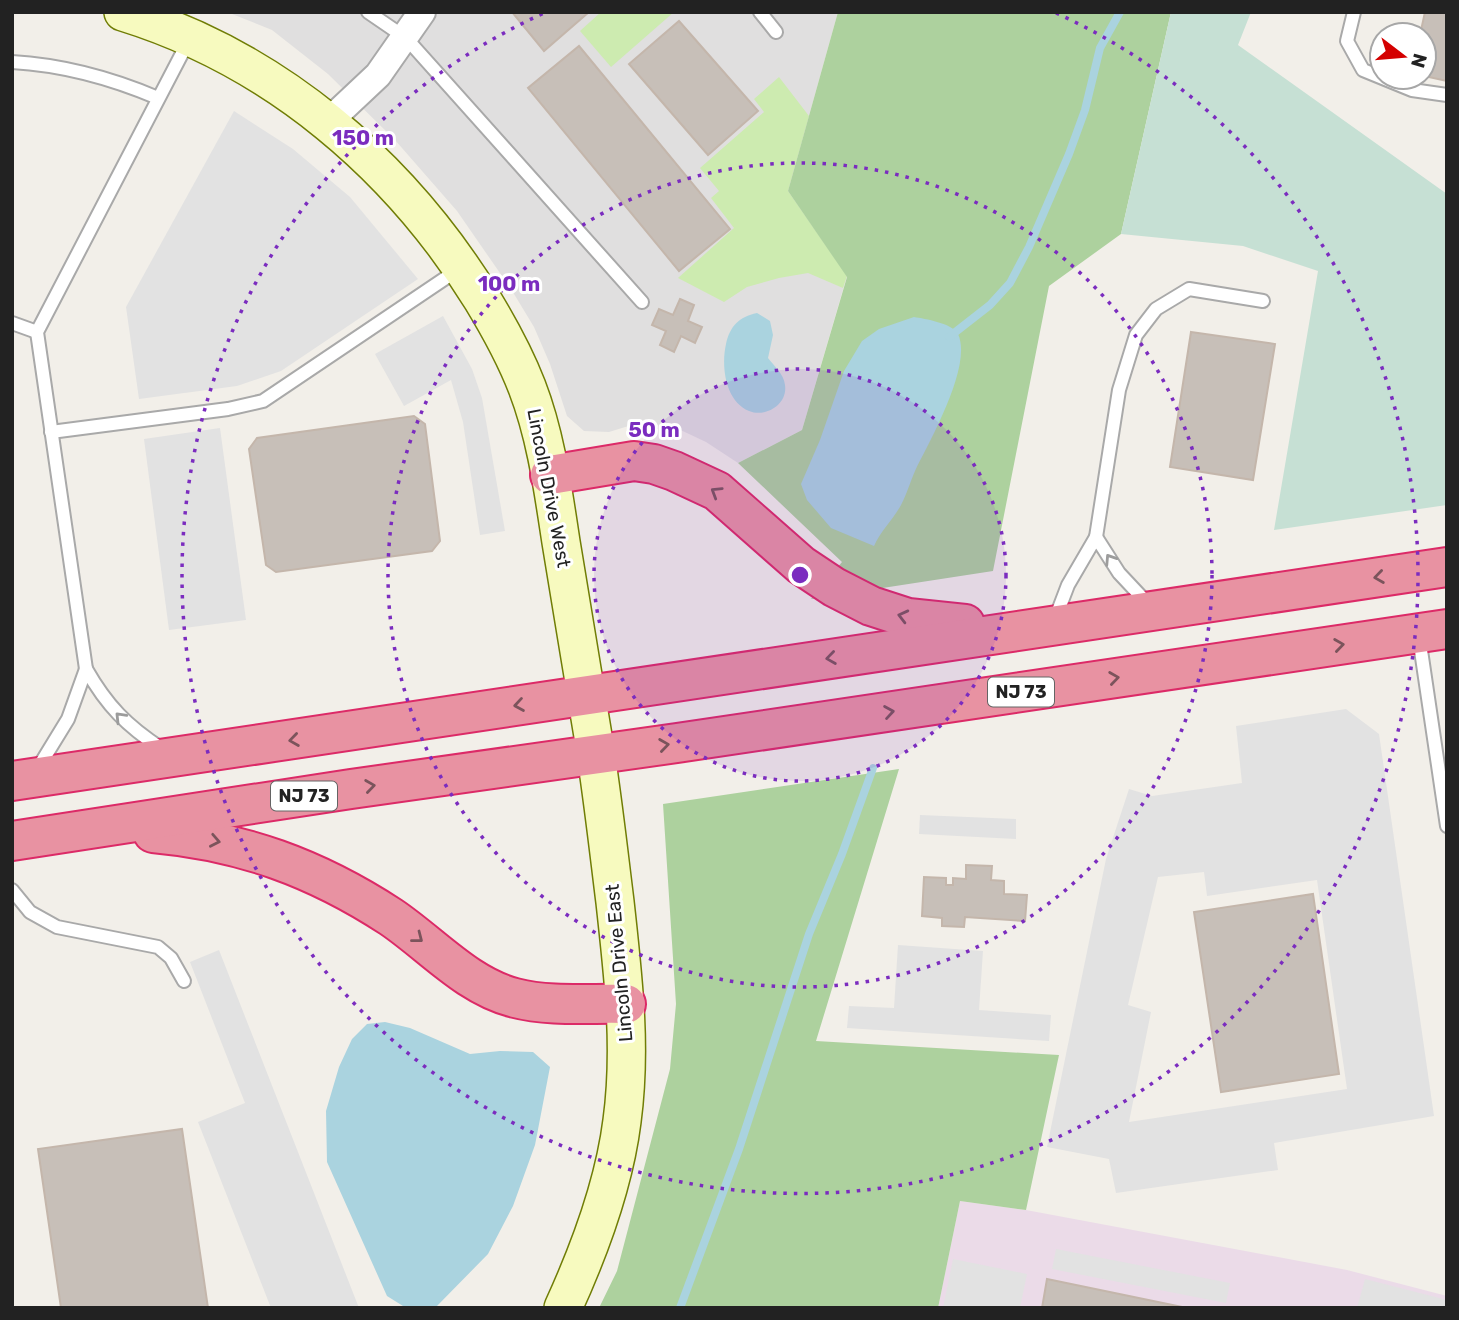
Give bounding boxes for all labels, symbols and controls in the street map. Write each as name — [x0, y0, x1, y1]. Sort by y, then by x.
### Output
north arrow — [1368, 21, 1438, 91]
text: N — [1406, 51, 1432, 70]
text: 150 m — [332, 125, 394, 150]
text: 100 m — [478, 271, 540, 296]
street label: Lincoln Drive West — [522, 406, 576, 570]
text: 50 m — [628, 417, 680, 442]
one-way arrow — [710, 488, 723, 501]
one-way arrow — [1106, 554, 1118, 567]
centre of rings — [788, 563, 812, 587]
one-way arrow — [1373, 569, 1385, 584]
one-way arrow — [898, 610, 910, 624]
one-way arrow — [1333, 638, 1345, 653]
one-way arrow — [825, 650, 837, 665]
one-way arrow — [1108, 671, 1120, 686]
road number: NJ 73 — [988, 678, 1054, 706]
one-way arrow — [513, 697, 525, 712]
one-way arrow — [883, 705, 895, 720]
one-way arrow — [115, 712, 128, 725]
one-way arrow — [288, 732, 300, 747]
one-way arrow — [658, 738, 669, 753]
one-way arrow — [364, 779, 376, 794]
road number: NJ 73 — [271, 782, 337, 810]
one-way arrow — [209, 833, 221, 848]
street label: Lincoln Drive East — [601, 882, 637, 1043]
one-way arrow — [411, 930, 423, 943]

